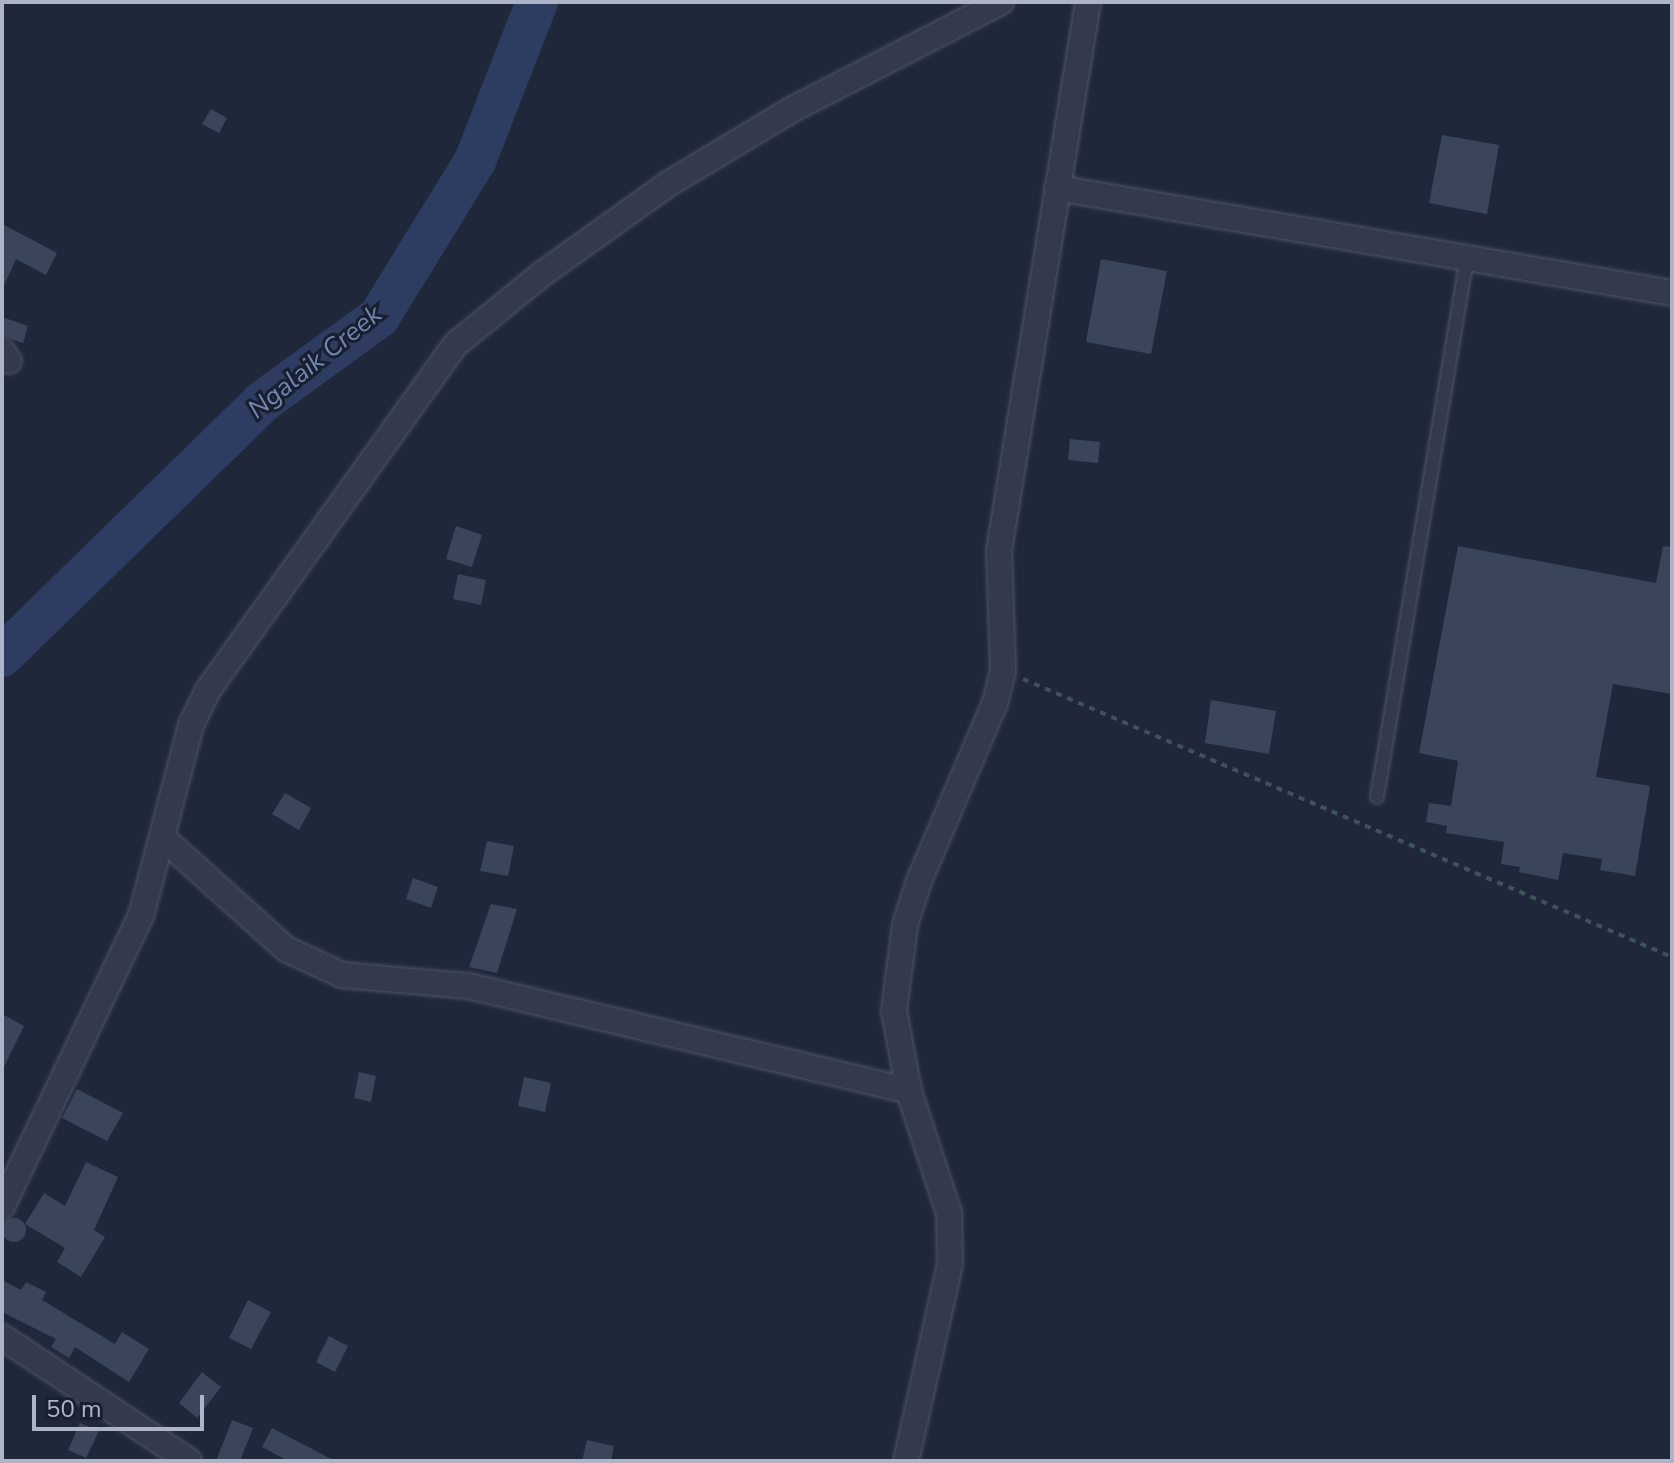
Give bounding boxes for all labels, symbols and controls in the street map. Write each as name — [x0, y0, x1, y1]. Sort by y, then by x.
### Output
water label: Ngalaik Creek — [242, 299, 388, 425]
scale bar — [36, 1379, 208, 1429]
text: 50 m — [46, 1393, 102, 1425]

